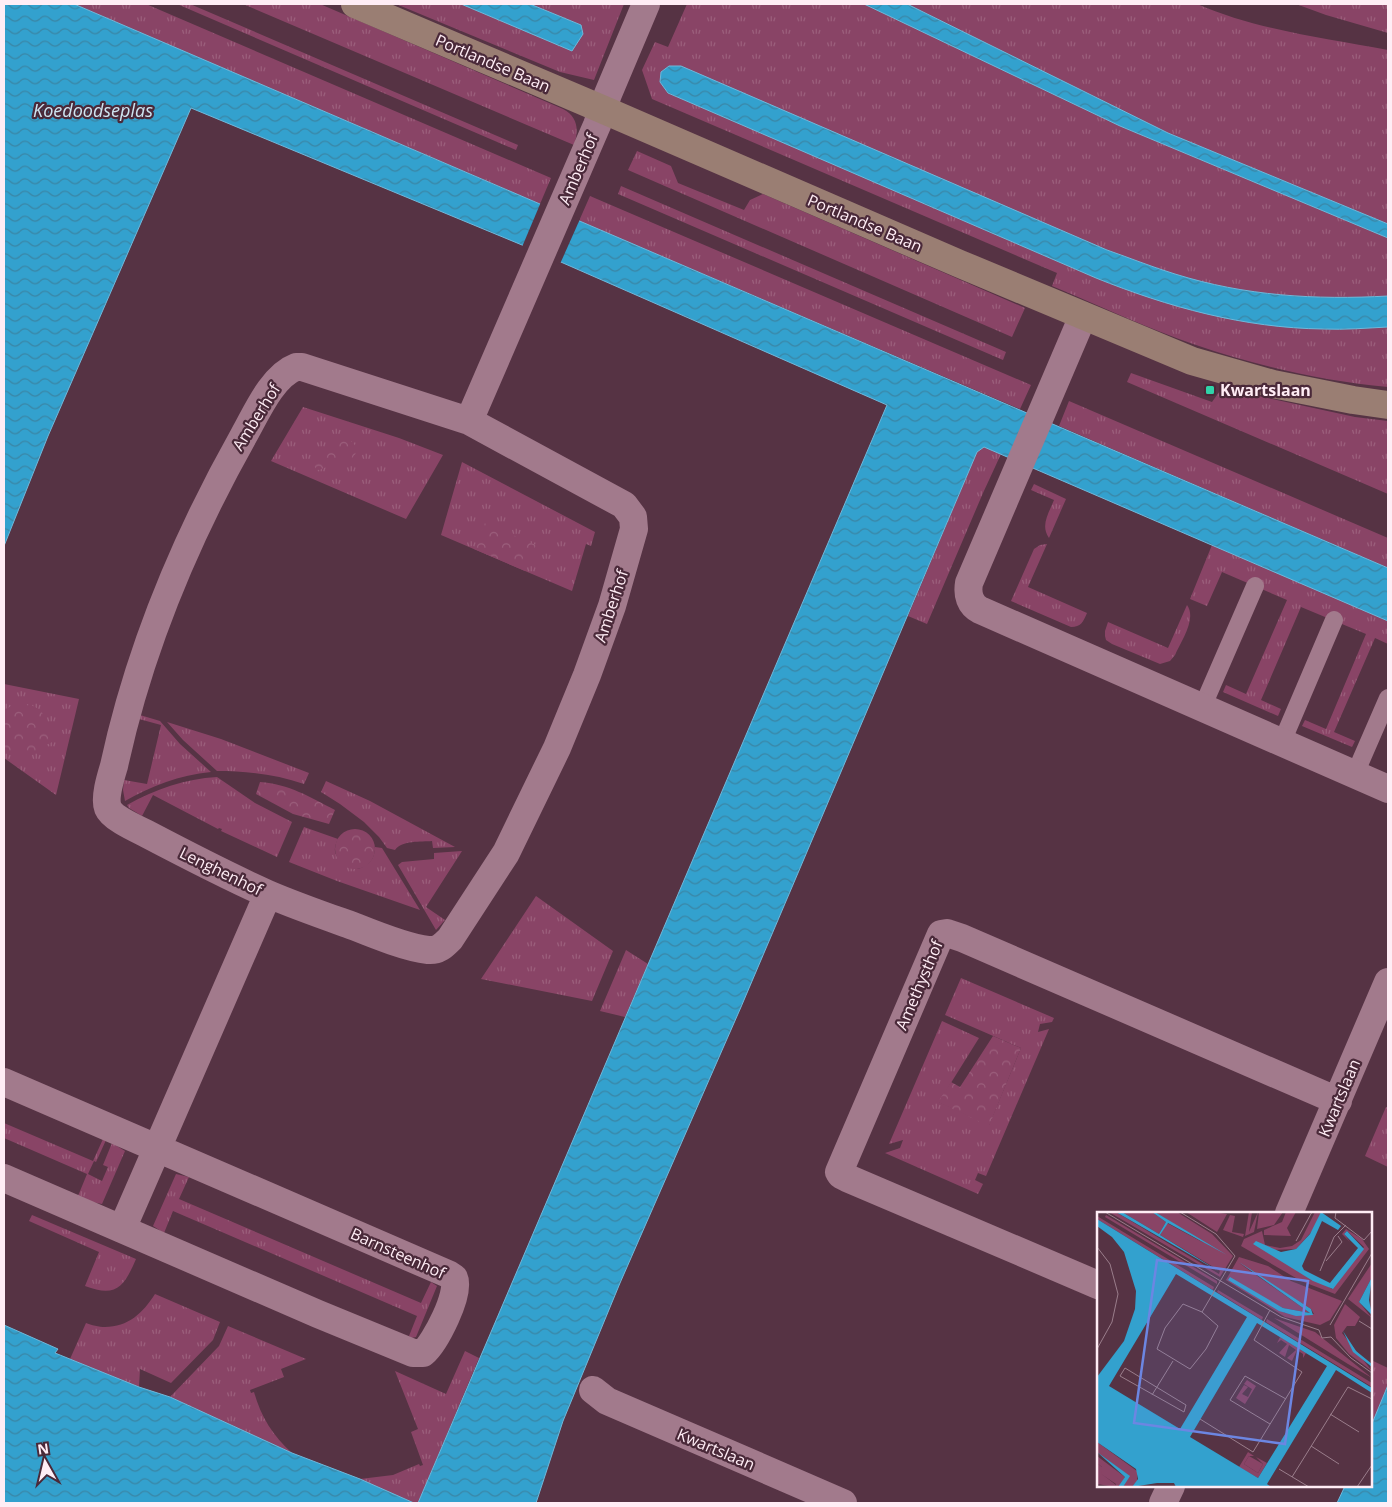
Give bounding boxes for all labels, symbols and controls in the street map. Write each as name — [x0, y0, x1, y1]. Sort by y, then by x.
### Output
street label: Portlandse Baan — [432, 29, 554, 97]
water label: Koedoodseplas — [33, 98, 153, 122]
street label: Amberhof — [553, 129, 603, 208]
street label: Portlandse Baan — [804, 189, 926, 257]
street label: Amberhof — [227, 378, 286, 455]
place label: Kwartslaan — [1220, 379, 1311, 401]
marker: Kwartslaan — [1204, 384, 1216, 396]
street label: Amberhof — [589, 565, 634, 645]
street label: Lenghenhof — [176, 842, 267, 901]
street label: Amethysthof — [890, 935, 948, 1033]
street label: Kwartslaan — [1313, 1056, 1365, 1140]
inset map — [1097, 1212, 1372, 1487]
street label: Barnsteenhof — [347, 1222, 450, 1284]
street label: Kwartslaan — [674, 1423, 758, 1475]
north arrow — [20, 1437, 70, 1487]
text: N — [36, 1438, 50, 1459]

